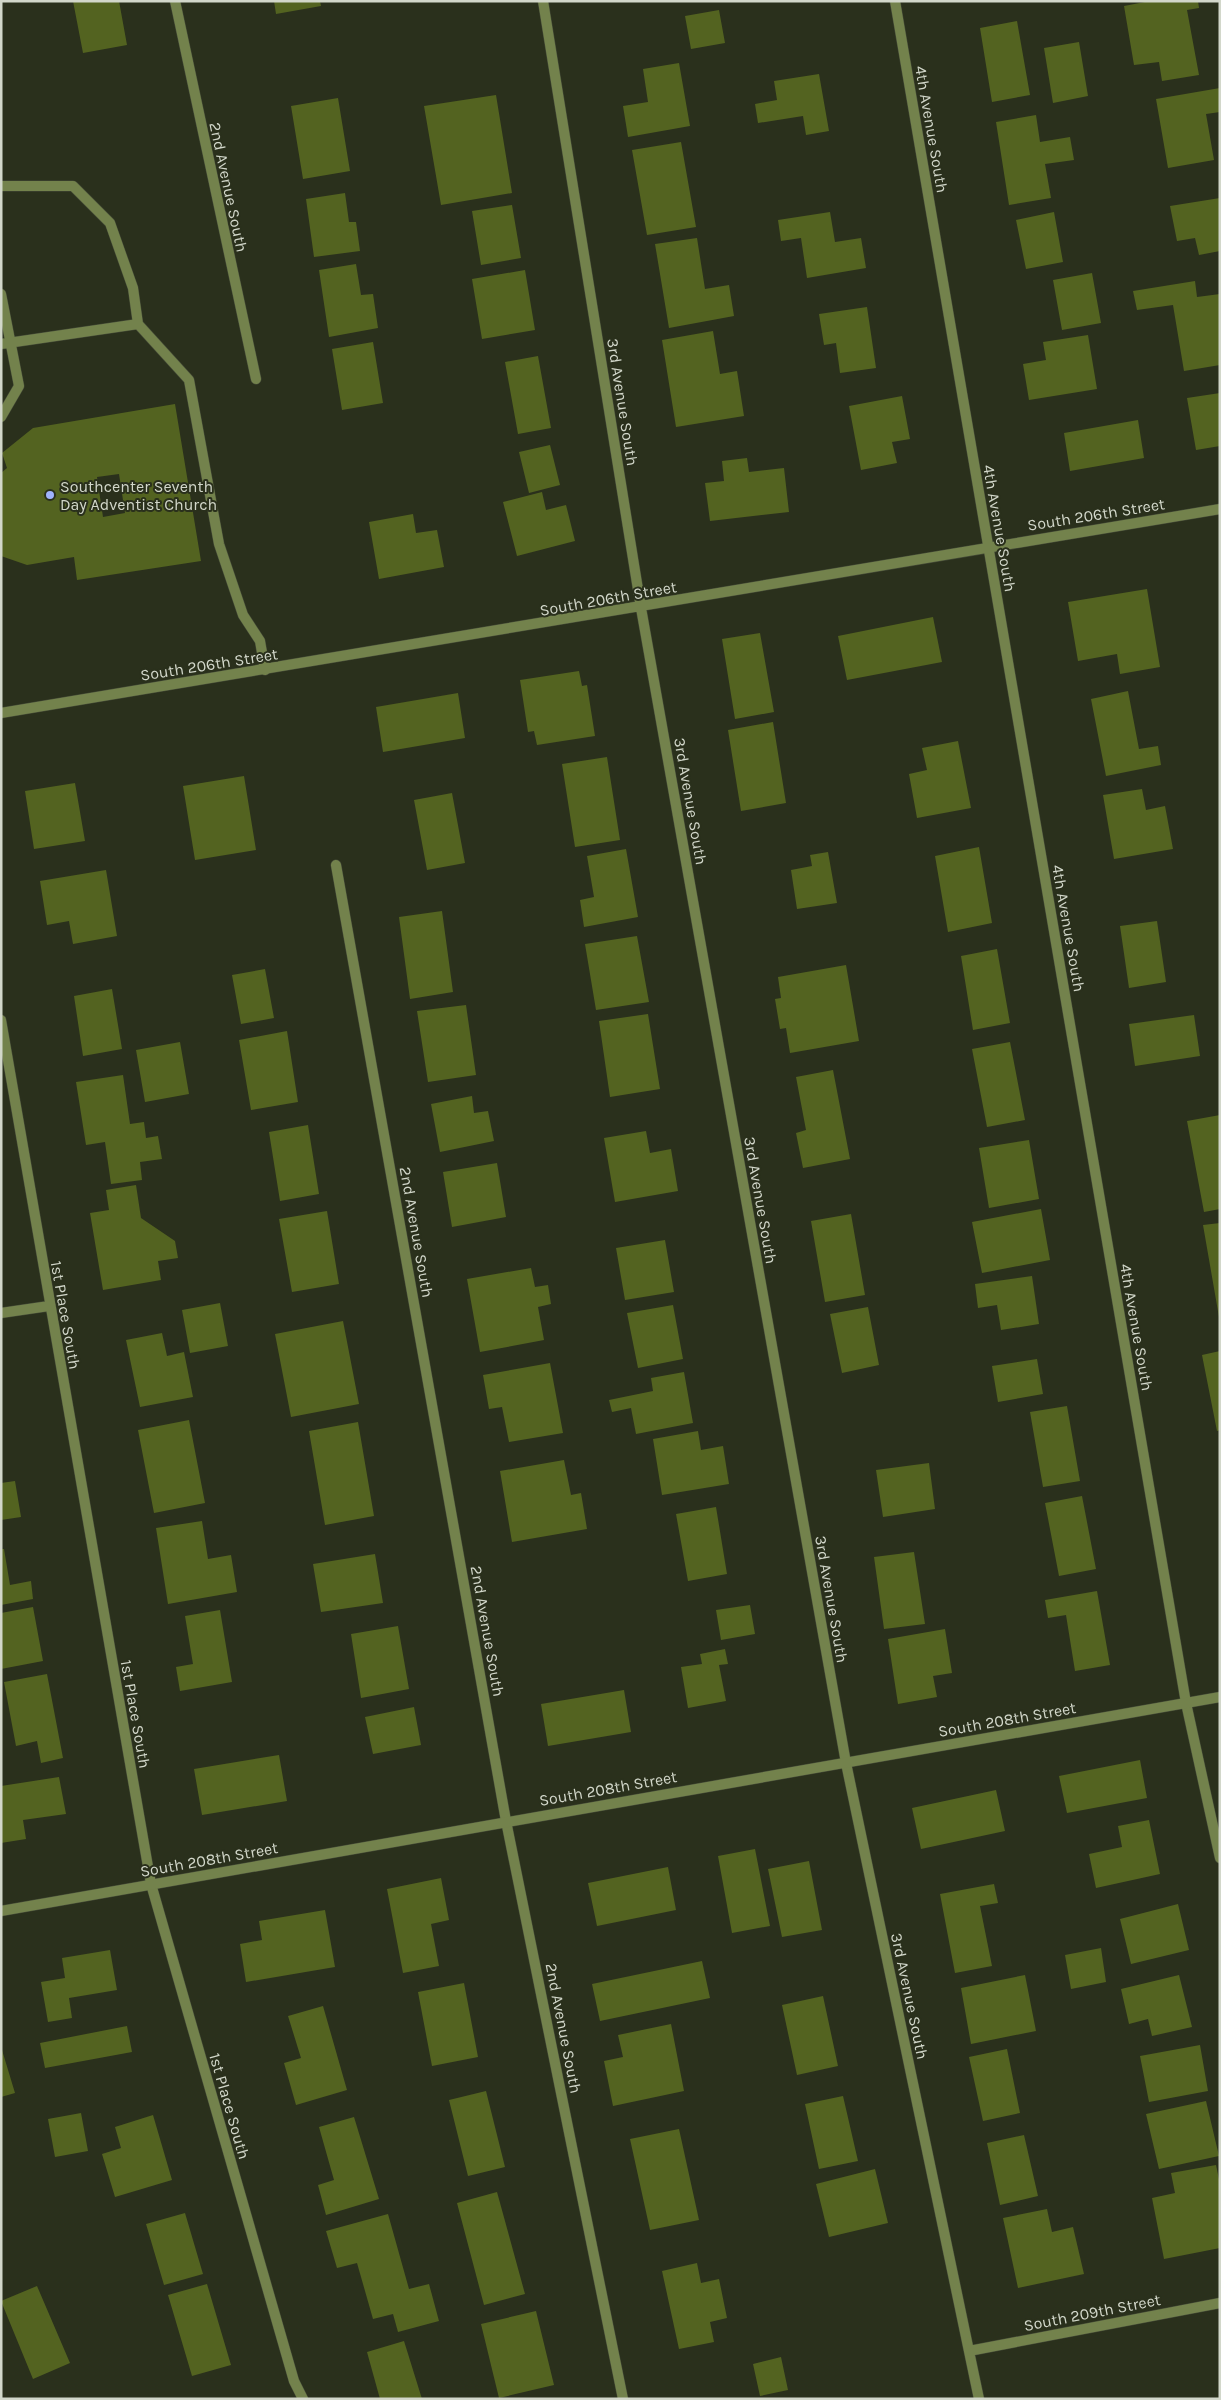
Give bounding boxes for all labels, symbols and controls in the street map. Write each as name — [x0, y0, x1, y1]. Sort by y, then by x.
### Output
street label: 4th Avenue South — [911, 64, 952, 194]
street label: 2nd Avenue South — [205, 120, 252, 254]
street label: 3rd Avenue South — [603, 337, 642, 467]
street label: 4th Avenue South — [979, 463, 1020, 593]
place label: Southcenter Seventh Day Adventist Church — [60, 477, 217, 514]
marker: Southcenter Seventh Day Adventist Church — [44, 489, 56, 501]
street label: South 206th Street — [1026, 494, 1166, 535]
street label: South 206th Street — [538, 577, 678, 620]
street label: South 206th Street — [139, 644, 279, 685]
street label: 3rd Avenue South — [670, 736, 711, 866]
street label: 4th Avenue South — [1048, 863, 1089, 993]
street label: 3rd Avenue South — [740, 1135, 781, 1265]
street label: 2nd Avenue South — [396, 1165, 437, 1299]
street label: 1st Place South — [47, 1259, 84, 1371]
street label: 4th Avenue South — [1116, 1262, 1157, 1392]
street label: 3rd Avenue South — [811, 1534, 852, 1664]
street label: 2nd Avenue South — [467, 1564, 508, 1698]
street label: 1st Place South — [117, 1658, 154, 1770]
street label: South 208th Street — [937, 1698, 1077, 1741]
street label: South 208th Street — [538, 1767, 678, 1810]
street label: South 208th Street — [139, 1838, 279, 1881]
street label: 3rd Avenue South — [887, 1931, 932, 2061]
street label: 2nd Avenue South — [542, 1961, 585, 2095]
street label: 1st Place South — [205, 2051, 254, 2161]
street label: South 209th Street — [1022, 2290, 1162, 2335]

